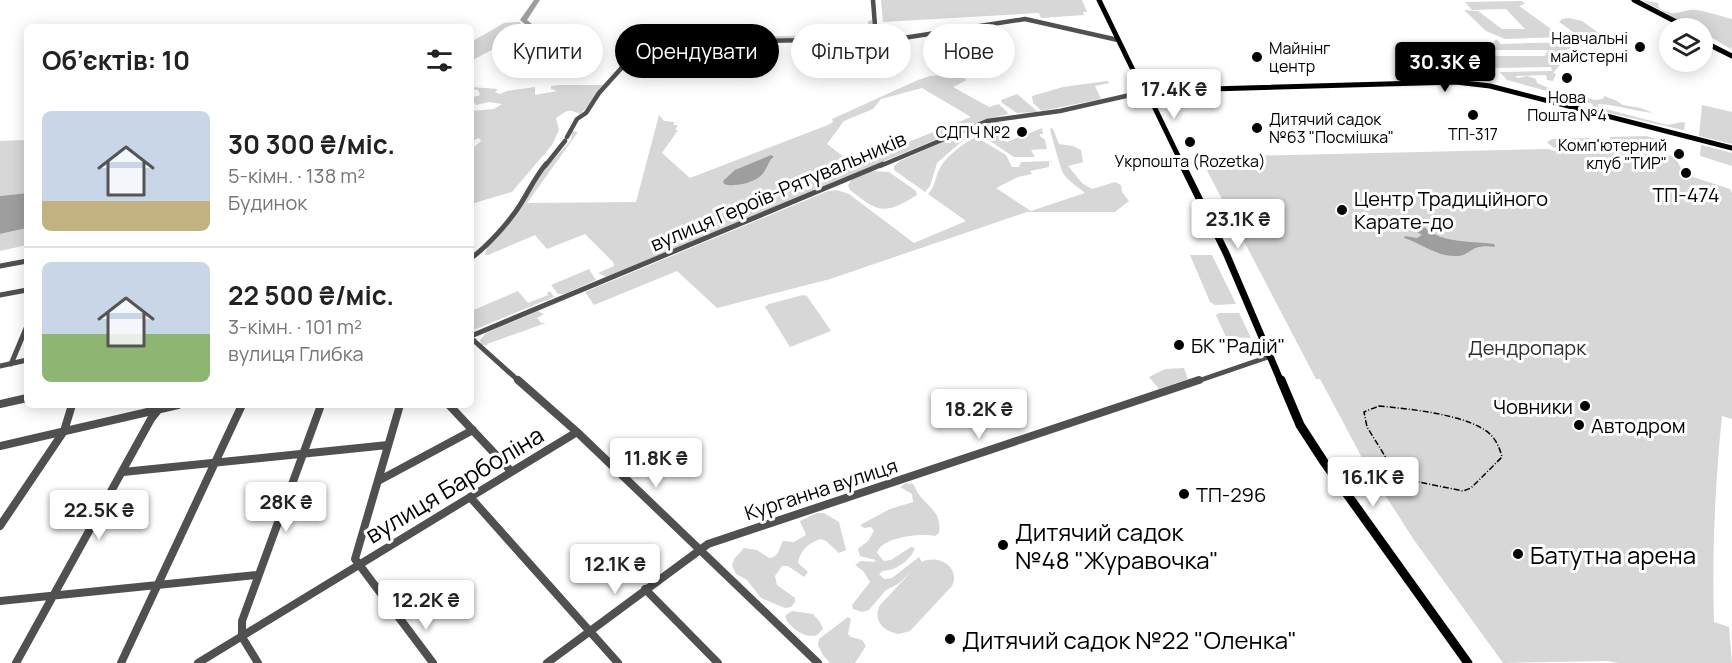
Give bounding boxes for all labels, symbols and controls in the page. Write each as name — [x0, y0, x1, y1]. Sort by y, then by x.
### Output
map controls — [1659, 18, 1713, 72]
button: layers — [1659, 18, 1713, 72]
chip: Купити — [492, 24, 603, 78]
chip: Орендувати — [615, 24, 779, 78]
chip: Фільтри — [791, 24, 911, 78]
chip: Нове — [923, 24, 1015, 78]
place label: Навчальні майстерні — [1550, 27, 1628, 67]
place label: Майнінг центр — [1269, 37, 1331, 77]
marker: Навчальні майстерні — [1633, 40, 1647, 54]
text: Об’єктів: 10 — [42, 42, 190, 78]
pin: 30.3K ₴ — [1390, 42, 1500, 93]
icon: filters — [423, 44, 456, 77]
text: 30.3K ₴ — [1409, 48, 1481, 75]
marker: Майнінг центр — [1250, 50, 1264, 64]
pin: 17.4K ₴ — [1119, 69, 1229, 120]
marker: Нова Пошта №4 — [1560, 71, 1574, 85]
text: 17.4K ₴ — [1141, 75, 1207, 102]
place label: Нова Пошта №4 — [1527, 86, 1607, 126]
place label: Дитячий садок №63 "Посмішка" — [1269, 108, 1394, 148]
marker: ТП-317 — [1466, 108, 1480, 122]
place label: СДПЧ №2 — [936, 121, 1010, 143]
marker: Дитячий садок №63 "Посмішка" — [1250, 121, 1264, 135]
place label: ТП-317 — [1448, 123, 1498, 145]
street label: вулиця Героїв-Рятувальників — [646, 125, 910, 257]
marker: СДПЧ №2 — [1015, 125, 1029, 139]
text: 30 300 ₴/міс. — [228, 126, 395, 162]
place label: Комп'ютерний клуб "ТИР" — [1558, 134, 1667, 174]
icon: home — [90, 135, 162, 207]
marker: Укрпошта (Rozetka) — [1183, 135, 1197, 149]
marker: Комп'ютерний клуб "ТИР" — [1672, 147, 1686, 161]
place label: Укрпошта (Rozetka) — [1114, 150, 1266, 172]
text: 5-кімн. · 138 m² — [228, 162, 365, 189]
marker: ТП-474 — [1679, 166, 1693, 180]
place label: ТП-474 — [1652, 181, 1720, 208]
place label: Центр Традиційного Карате-до — [1354, 185, 1548, 235]
text: Будинок — [228, 189, 307, 216]
pin: 23.1K ₴ — [1183, 199, 1293, 250]
marker: Центр Традиційного Карате-до — [1335, 203, 1349, 217]
text: 23.1K ₴ — [1205, 205, 1271, 232]
text: 22 500 ₴/міс. — [228, 277, 394, 313]
icon: home — [90, 286, 162, 358]
text: 3-кімн. · 101 m² — [228, 313, 362, 340]
place label: БК "Радій" — [1191, 332, 1285, 359]
park label: Дендропарк — [1468, 334, 1587, 361]
marker: БК "Радій" — [1172, 338, 1186, 352]
text: вулиця Глибка — [228, 340, 364, 367]
pin: 18.2K ₴ — [924, 389, 1034, 440]
place label: Човники — [1493, 393, 1573, 420]
text: 18.2K ₴ — [945, 395, 1013, 422]
marker: Човники — [1578, 399, 1592, 413]
place label: Автодром — [1591, 412, 1686, 439]
street label: вулиця Барболіна — [359, 418, 549, 550]
marker: Автодром — [1572, 418, 1586, 432]
pin: 11.8K ₴ — [601, 438, 711, 489]
text: 11.8K ₴ — [624, 444, 688, 471]
street label: Курганна вулиця — [741, 452, 901, 526]
pin: 16.1K ₴ — [1318, 457, 1428, 508]
text: 16.1K ₴ — [1342, 463, 1404, 490]
place label: ТП-296 — [1196, 481, 1266, 508]
pin: 28K ₴ — [244, 482, 328, 533]
marker: ТП-296 — [1177, 487, 1191, 501]
text: 28K ₴ — [259, 488, 313, 515]
pin: 22.5K ₴ — [44, 490, 154, 541]
text: 22.5K ₴ — [64, 496, 134, 523]
place label: Дитячий садок №48 "Журавочка" — [1015, 515, 1219, 576]
marker: Дитячий садок №48 "Журавочка" — [996, 538, 1010, 552]
place label: Батутна арена — [1530, 538, 1696, 571]
pin: 12.1K ₴ — [560, 544, 670, 595]
marker: Батутна арена — [1511, 547, 1525, 561]
text: 12.1K ₴ — [584, 550, 646, 577]
pin: 12.2K ₴ — [371, 580, 481, 631]
text: 12.2K ₴ — [392, 586, 460, 613]
place label: Дитячий садок №22 "Оленка" — [962, 623, 1297, 656]
marker: Дитячий садок №22 "Оленка" — [943, 632, 957, 646]

